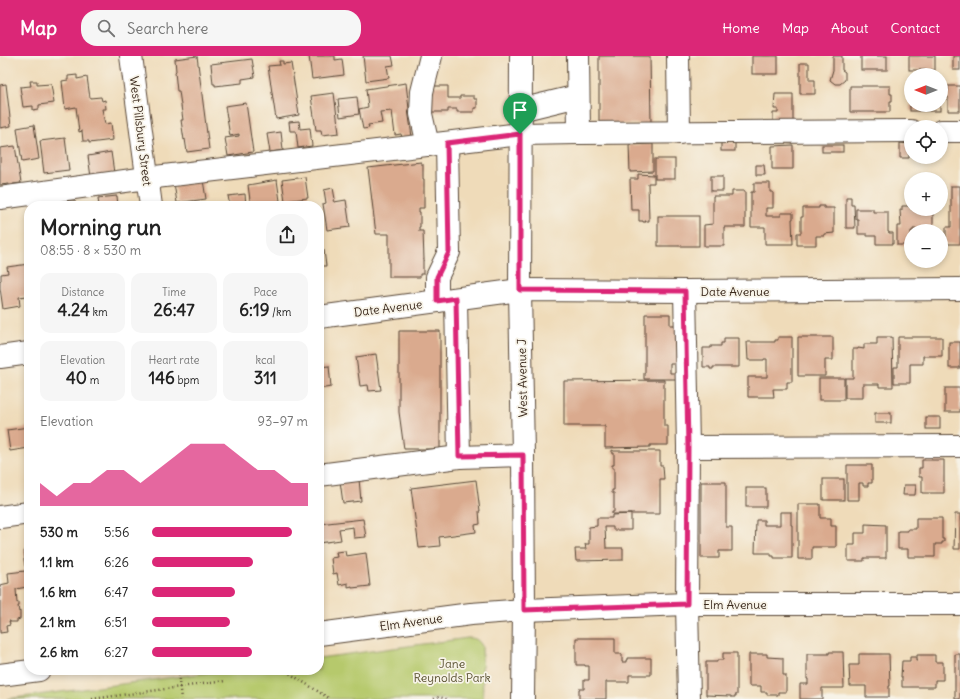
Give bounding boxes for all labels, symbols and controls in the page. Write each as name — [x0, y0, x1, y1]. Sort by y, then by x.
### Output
search box — [81, 10, 361, 46]
text: Map — [20, 16, 57, 40]
icon: search — [95, 17, 117, 39]
text: Search here — [127, 19, 208, 38]
text: Home — [722, 19, 760, 37]
text: Map — [782, 19, 809, 37]
text: About — [831, 19, 869, 37]
text: Contact — [891, 19, 940, 37]
north arrow — [904, 68, 948, 112]
map controls — [904, 68, 948, 268]
street label: West Pillsbury Street — [127, 75, 155, 187]
pin — [503, 93, 537, 134]
icon: arrive — [509, 99, 531, 121]
button: locate — [904, 120, 948, 164]
button: + — [904, 172, 948, 216]
text: Morning run — [40, 213, 162, 241]
button: share — [266, 214, 308, 256]
button: − — [904, 224, 948, 268]
text: 08:55 · 8 × 530 m — [40, 242, 141, 259]
street label: Date Avenue — [701, 284, 769, 299]
text: Distance — [61, 285, 104, 299]
text: Time — [162, 285, 186, 299]
text: Pace — [253, 285, 277, 299]
street label: Date Avenue — [353, 296, 423, 320]
text: 4.24 — [58, 299, 90, 321]
text: 26:47 — [154, 299, 194, 321]
text: 6:19 — [239, 299, 269, 321]
text: km — [90, 305, 108, 319]
text: /km — [269, 305, 291, 319]
street label: West Avenue J — [514, 339, 530, 417]
text: Elevation — [60, 353, 105, 367]
text: Heart rate — [148, 353, 200, 367]
text: kcal — [255, 353, 275, 367]
text: 40 — [66, 367, 87, 389]
text: 146 — [148, 367, 175, 389]
text: 311 — [254, 367, 277, 389]
text: m — [87, 373, 99, 387]
text: bpm — [175, 373, 199, 387]
text: Elevation — [40, 413, 93, 430]
text: 93–97 m — [257, 413, 308, 430]
text: 530 m — [40, 524, 78, 541]
text: 5:56 — [104, 524, 129, 541]
text: 1.1 km — [40, 554, 74, 571]
text: 6:26 — [104, 554, 129, 571]
text: 1.6 km — [40, 584, 76, 601]
text: 6:47 — [104, 584, 128, 601]
street label: Elm Avenue — [703, 597, 767, 612]
street label: Elm Avenue — [379, 610, 443, 634]
text: 2.1 km — [40, 614, 76, 631]
text: 6:51 — [104, 614, 127, 631]
text: 2.6 km — [40, 644, 78, 661]
text: 6:27 — [104, 644, 128, 661]
park label: Jane Reynolds Park — [413, 656, 491, 685]

